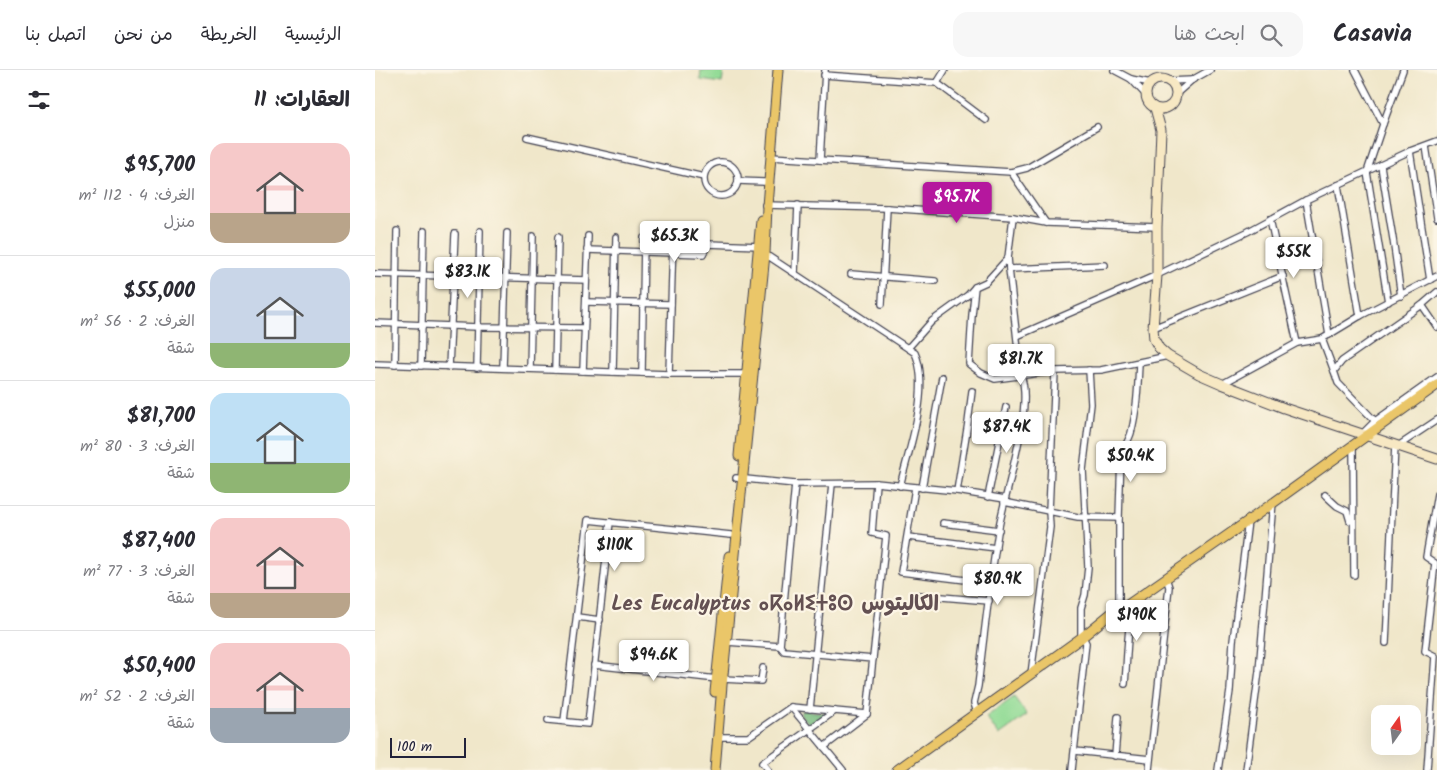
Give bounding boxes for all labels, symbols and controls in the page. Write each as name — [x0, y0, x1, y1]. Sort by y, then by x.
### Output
search box — [953, 12, 1303, 57]
text: Casavia — [1333, 15, 1412, 54]
text: ابحث هنا — [1174, 20, 1245, 50]
text: اتصل بنا — [25, 21, 86, 50]
text: من نحن — [114, 21, 173, 50]
text: الخريطة — [201, 21, 257, 50]
text: الرئيسية — [285, 21, 341, 50]
icon: search — [1257, 21, 1285, 49]
text: العقارات: 11 — [254, 84, 350, 117]
icon: filters — [25, 86, 53, 114]
text: $95,700 — [124, 149, 195, 182]
icon: home — [250, 163, 310, 223]
pin: $95.7K — [916, 182, 998, 224]
text: الغرف: 4 · 112 m² — [79, 183, 195, 208]
text: $95.7K — [934, 185, 980, 210]
text: منزل — [163, 210, 195, 235]
pin: $65.3K — [634, 220, 716, 263]
text: $65.3K — [651, 224, 699, 249]
pin: $55K — [1264, 236, 1324, 279]
text: $55K — [1276, 240, 1312, 265]
pin: $83.1K — [427, 256, 509, 299]
text: $83.1K — [445, 260, 491, 285]
text: $55,000 — [123, 275, 195, 308]
icon: home — [250, 288, 310, 348]
text: الغرف: 2 · 56 m² — [80, 309, 195, 334]
text: شقة — [167, 336, 195, 361]
pin: $81.7K — [980, 344, 1062, 386]
text: $81.7K — [999, 347, 1043, 372]
text: $81,700 — [127, 400, 195, 433]
pin: $87.4K — [966, 412, 1048, 454]
icon: home — [250, 413, 310, 473]
text: $87.4K — [983, 415, 1031, 440]
text: الغرف: 3 · 80 m² — [80, 434, 195, 459]
pin: $50.4K — [1090, 440, 1172, 483]
text: $50.4K — [1107, 444, 1155, 469]
text: شقة — [167, 461, 195, 486]
text: $87,400 — [122, 525, 195, 558]
pin: $110K — [580, 530, 650, 572]
text: $110K — [597, 533, 633, 558]
icon: home — [250, 538, 310, 598]
text: الغرف: 3 · 77 m² — [83, 559, 195, 584]
pin: $80.9K — [957, 564, 1039, 606]
text: $80.9K — [974, 567, 1022, 592]
text: شقة — [167, 586, 195, 611]
district label: Les Eucalyptus ⴰⴽⴰⵍⵉⵜⵓⵙ الكاليتوس — [611, 588, 939, 621]
pin: $190K — [1102, 600, 1172, 642]
text: $190K — [1117, 603, 1157, 628]
pin: $94.6K — [613, 640, 695, 682]
text: $94.6K — [630, 643, 678, 668]
text: $50,400 — [123, 650, 195, 683]
icon: home — [250, 663, 310, 723]
text: الغرف: 2 · 52 m² — [80, 684, 195, 709]
north arrow — [1371, 705, 1421, 755]
map controls — [1371, 705, 1421, 755]
text: شقة — [167, 711, 195, 736]
scale bar — [390, 735, 466, 758]
text: 100 m — [397, 736, 432, 758]

